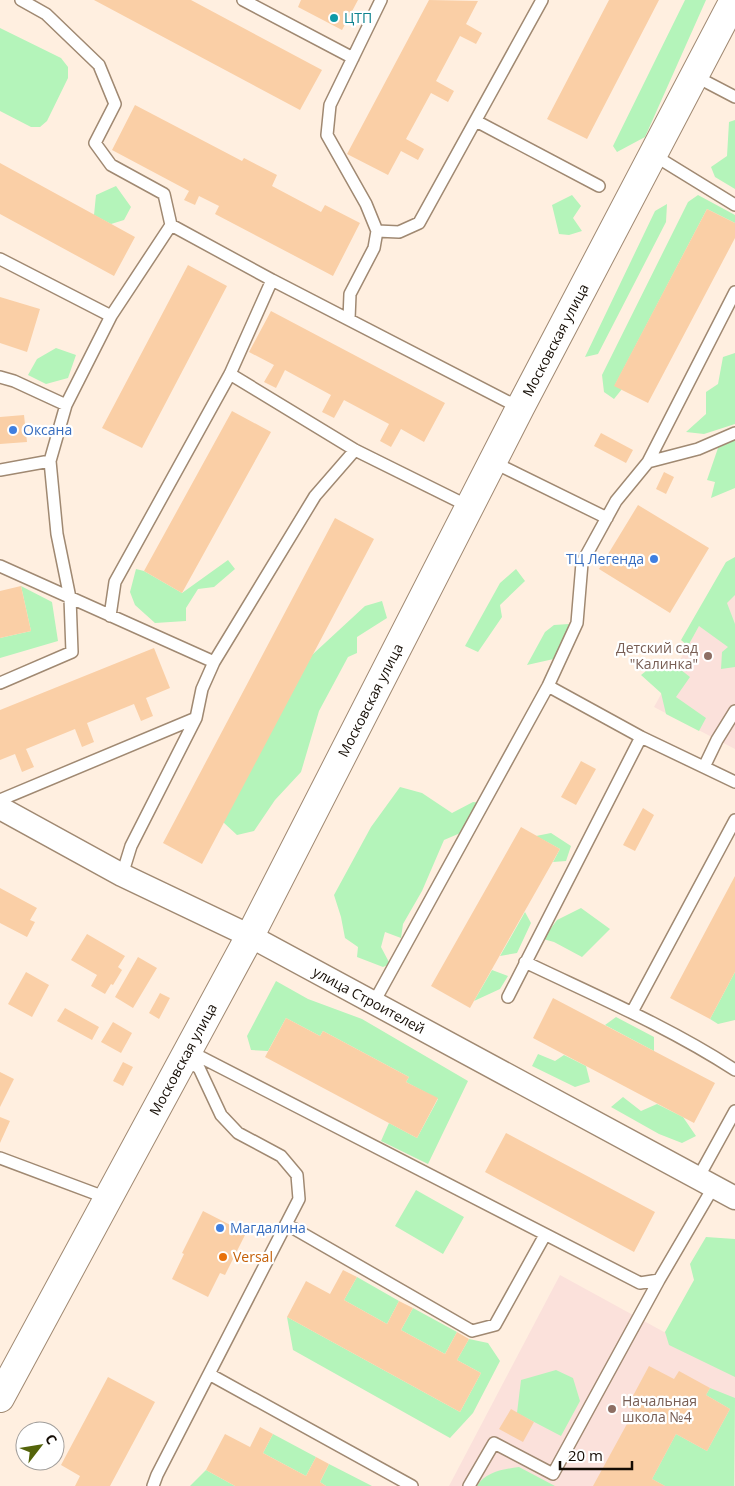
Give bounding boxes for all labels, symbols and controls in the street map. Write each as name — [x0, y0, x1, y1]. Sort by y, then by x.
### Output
place label: ЦТП — [344, 8, 372, 27]
marker: ЦТП — [328, 12, 340, 24]
street label: Московская улица — [518, 280, 593, 400]
place label: Оксана — [23, 420, 72, 439]
marker: Оксана — [7, 424, 19, 436]
place label: ТЦ Легенда — [566, 549, 644, 568]
marker: ТЦ Легенда — [648, 553, 660, 565]
place label: Детский сад "Калинка" — [616, 638, 698, 673]
street label: Московская улица — [333, 640, 407, 760]
marker: Детский сад "Калинка" — [702, 650, 714, 662]
street label: улица Строителей — [310, 962, 428, 1038]
street label: Московская улица — [145, 1000, 221, 1119]
place label: Магдалина — [230, 1218, 306, 1237]
marker: Магдалина — [214, 1222, 226, 1234]
place label: Versal — [233, 1247, 273, 1266]
marker: Versal — [217, 1251, 229, 1263]
place label: Начальная школа №4 — [622, 1391, 697, 1426]
marker: Начальная школа №4 — [606, 1403, 618, 1415]
north arrow — [15, 1421, 65, 1471]
text: С — [41, 1430, 62, 1448]
scale bar — [560, 1438, 632, 1470]
text: 20 m — [568, 1445, 603, 1465]

